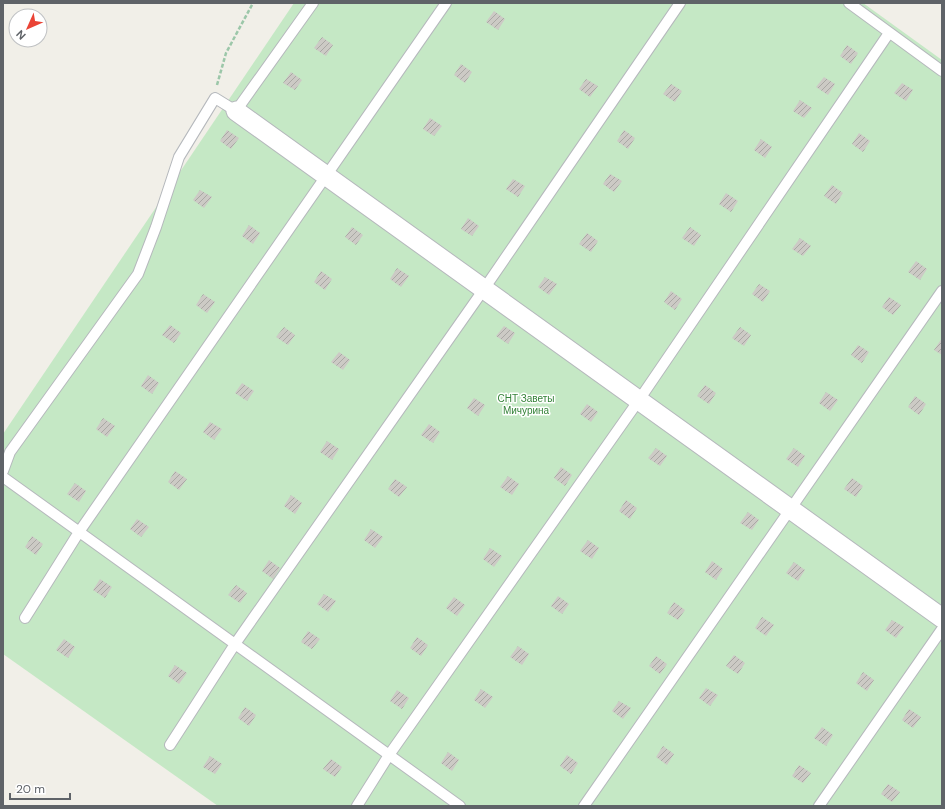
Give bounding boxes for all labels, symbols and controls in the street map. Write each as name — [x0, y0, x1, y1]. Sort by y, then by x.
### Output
north arrow — [8, 8, 48, 48]
text: N — [13, 27, 29, 43]
park label: СНТ Заветы Мичурина — [497, 392, 555, 417]
scale bar — [10, 775, 70, 801]
text: 20 m — [16, 781, 45, 797]

